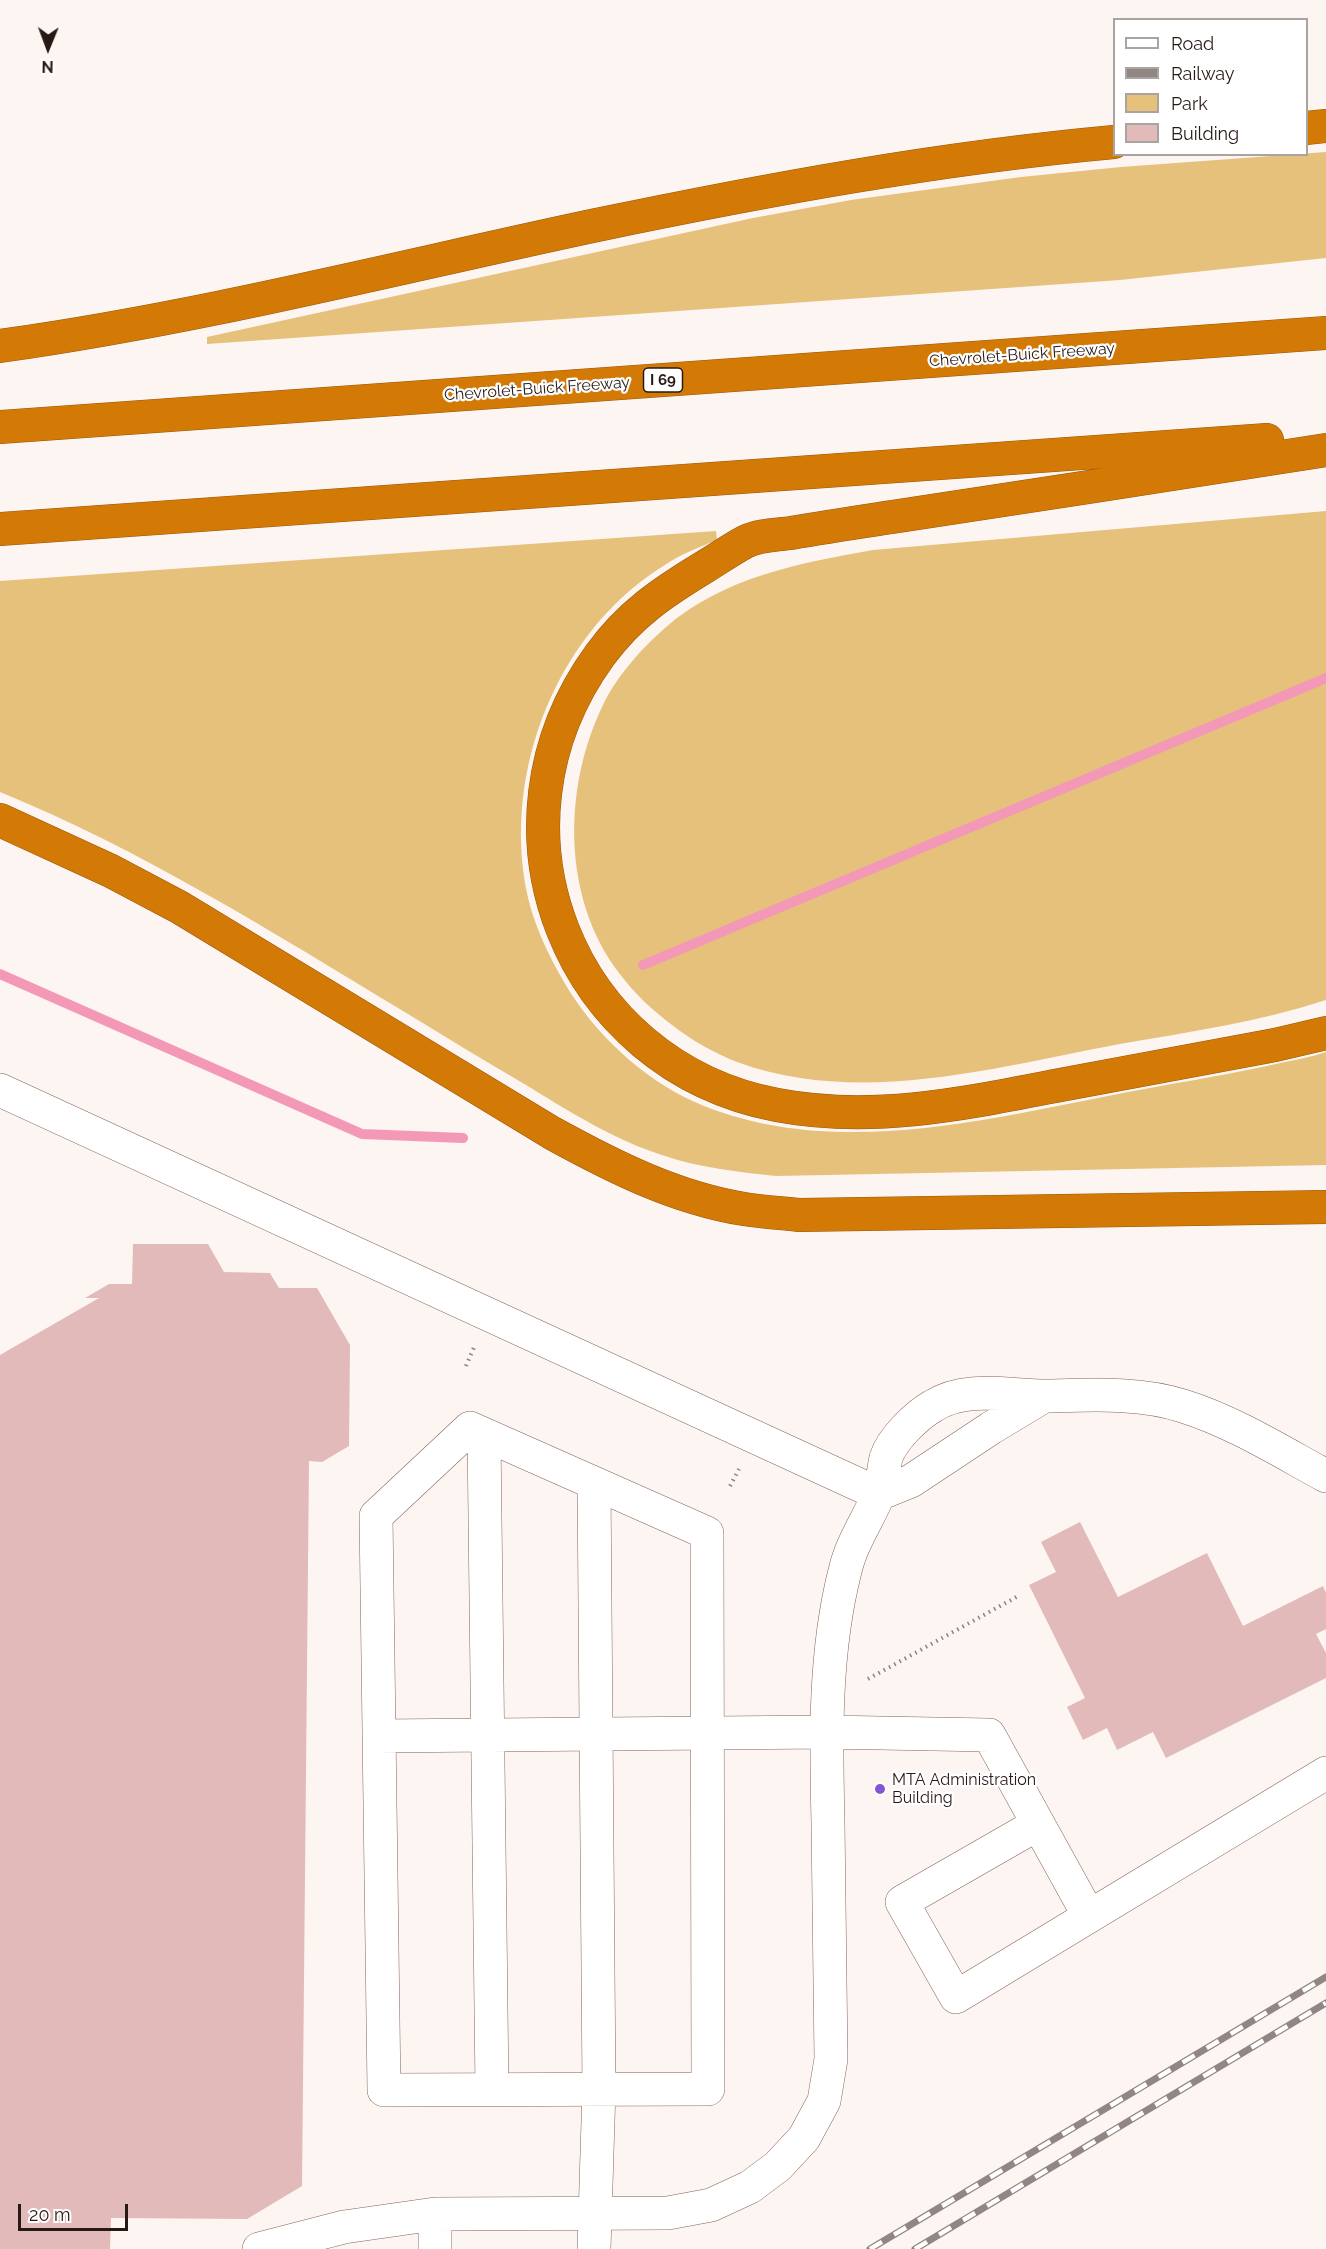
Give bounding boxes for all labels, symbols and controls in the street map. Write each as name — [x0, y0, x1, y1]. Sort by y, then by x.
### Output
north arrow — [18, 18, 78, 78]
legend — [1113, 18, 1308, 156]
text: Road — [1171, 33, 1214, 54]
text: N — [41, 57, 54, 76]
text: Railway — [1171, 63, 1235, 84]
text: Park — [1171, 93, 1208, 114]
text: Building — [1171, 123, 1239, 144]
street label: Chevrolet-Buick Freeway — [928, 339, 1116, 371]
road number: I 69 — [644, 368, 682, 392]
street label: Chevrolet-Buick Freeway — [443, 373, 631, 405]
place label: MTA Administration Building — [892, 1770, 1036, 1808]
marker: MTA Administration Building — [873, 1782, 887, 1796]
scale bar — [21, 2192, 130, 2230]
text: 20 m — [29, 2204, 71, 2225]

